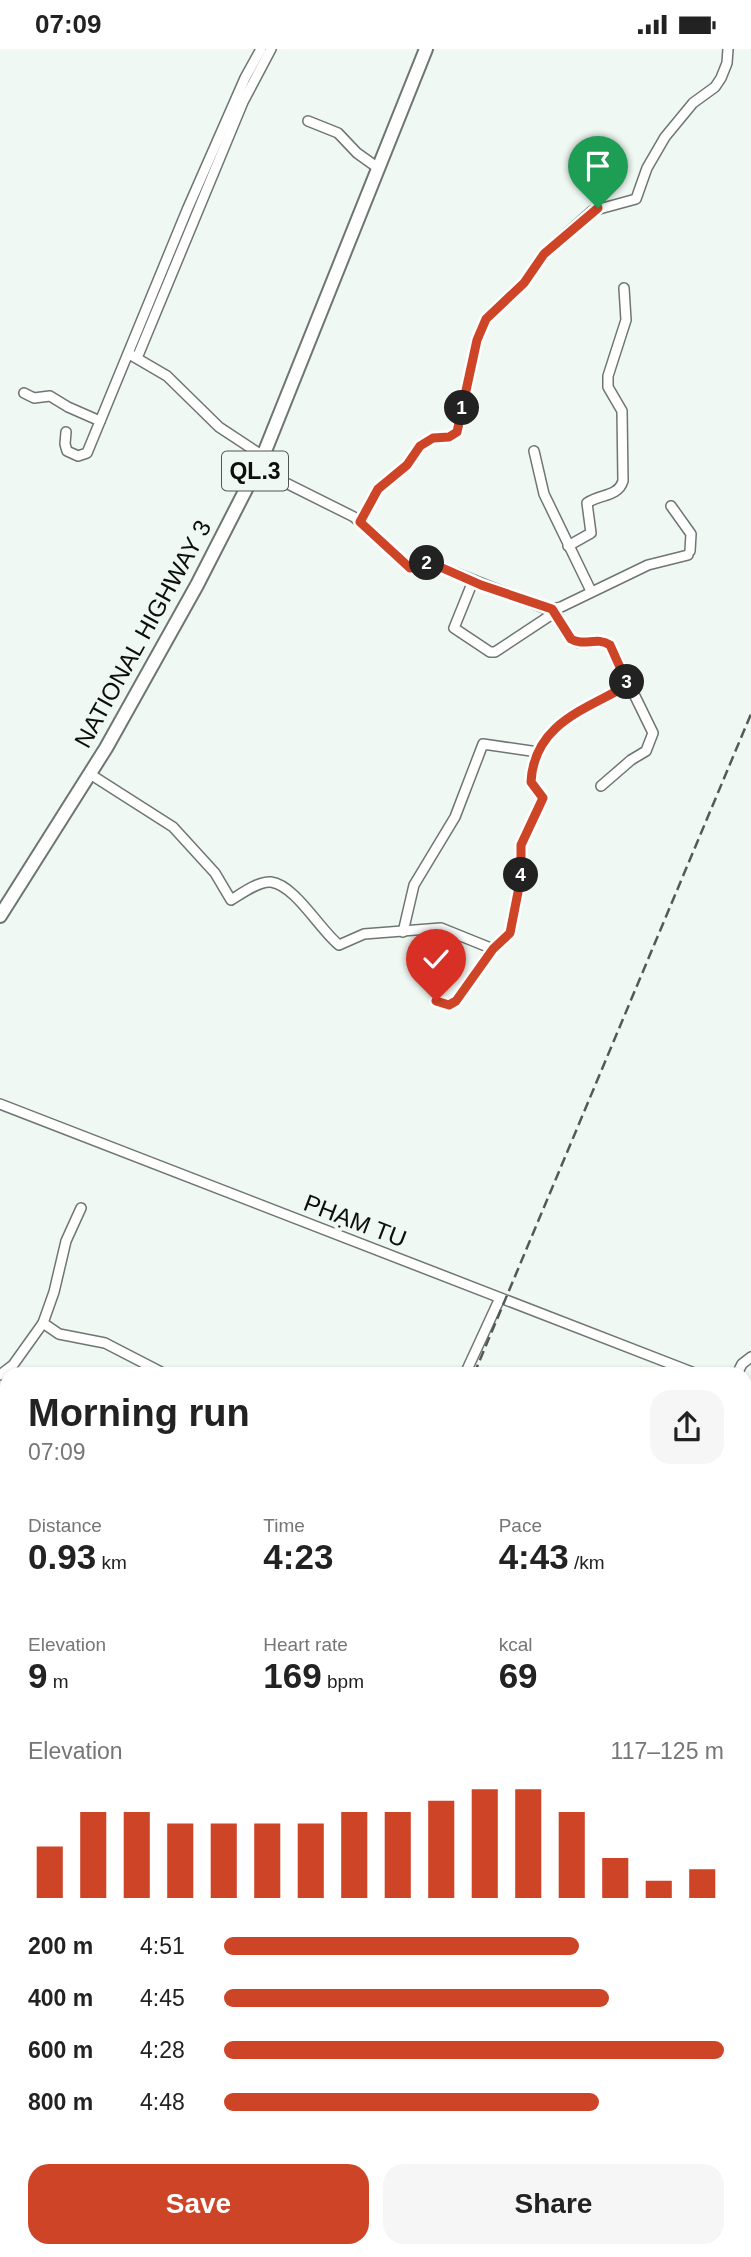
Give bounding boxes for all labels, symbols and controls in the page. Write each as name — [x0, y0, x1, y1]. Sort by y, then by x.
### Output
text: 07:09 — [35, 9, 102, 39]
pin — [568, 136, 628, 208]
icon: arrive — [579, 147, 617, 185]
pin: 1 — [444, 391, 480, 425]
text: 1 — [456, 397, 467, 418]
road number: QL.3 — [222, 451, 288, 491]
street label: NATIONAL HIGHWAY 3 — [69, 515, 216, 752]
pin: 2 — [410, 545, 444, 581]
text: 2 — [421, 552, 432, 573]
pin: 3 — [610, 665, 644, 699]
text: 3 — [621, 671, 632, 692]
pin: 4 — [504, 857, 538, 893]
text: 4 — [515, 864, 526, 885]
pin — [406, 929, 466, 1001]
icon: check — [417, 940, 455, 978]
street label: PHẠM TU — [300, 1189, 410, 1252]
button: share — [650, 1390, 724, 1464]
text: Morning run — [28, 1392, 250, 1434]
text: 07:09 — [28, 1439, 86, 1465]
text: Distance — [28, 1515, 102, 1536]
text: Time — [263, 1515, 305, 1536]
text: Pace — [499, 1515, 542, 1536]
text: 0.93 — [28, 1537, 96, 1576]
text: 4:23 — [263, 1537, 333, 1576]
text: 4:43 — [499, 1537, 569, 1576]
text: km — [96, 1552, 127, 1573]
text: /km — [569, 1552, 605, 1573]
text: Elevation — [28, 1634, 106, 1655]
text: Heart rate — [263, 1634, 348, 1655]
text: kcal — [499, 1634, 532, 1655]
text: 9 — [28, 1656, 47, 1695]
text: 169 — [263, 1656, 322, 1695]
text: 69 — [499, 1656, 538, 1695]
text: m — [47, 1671, 69, 1692]
text: bpm — [322, 1671, 364, 1692]
text: Elevation — [28, 1738, 123, 1764]
text: 117–125 m — [611, 1738, 724, 1764]
text: 200 m — [28, 1933, 93, 1959]
text: 4:51 — [140, 1933, 185, 1959]
text: 400 m — [28, 1985, 93, 2011]
text: 4:45 — [140, 1985, 185, 2011]
text: 600 m — [28, 2037, 93, 2063]
text: 4:28 — [140, 2037, 185, 2063]
text: 800 m — [28, 2089, 93, 2115]
text: 4:48 — [140, 2089, 185, 2115]
button: Save — [28, 2164, 369, 2244]
button: Share — [383, 2164, 724, 2244]

